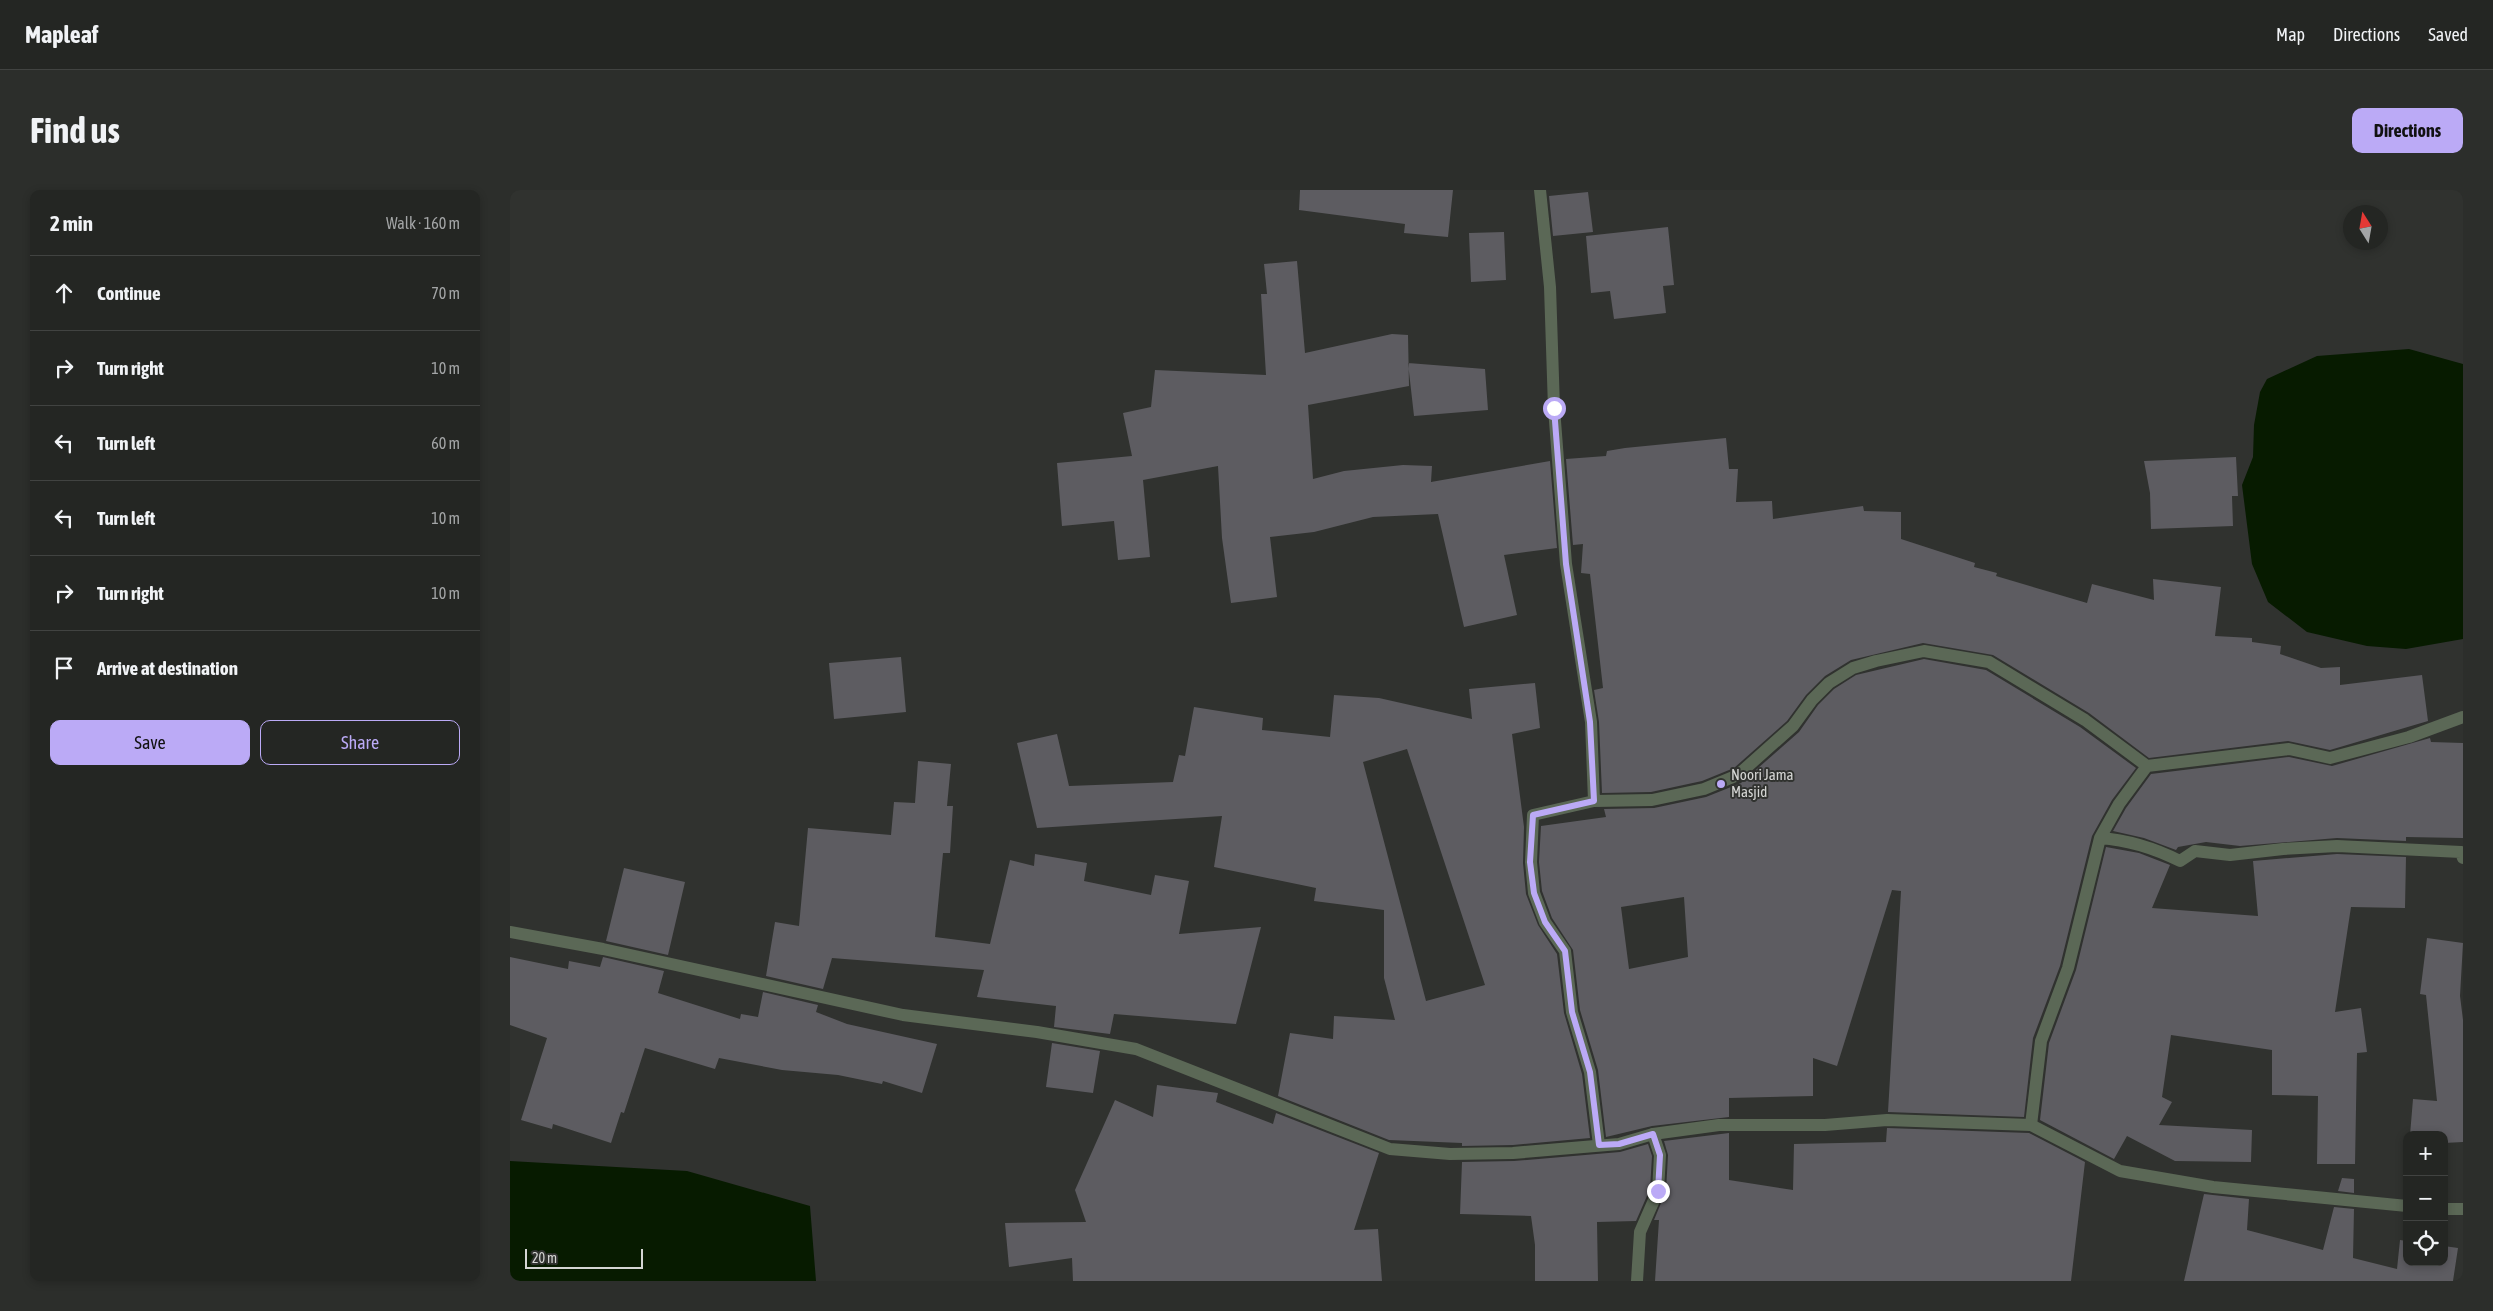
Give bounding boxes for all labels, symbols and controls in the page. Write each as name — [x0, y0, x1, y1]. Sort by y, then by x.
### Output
text: Mapleaf — [25, 21, 98, 48]
text: Map — [2276, 24, 2305, 45]
text: Directions — [2333, 24, 2400, 45]
text: Saved — [2428, 24, 2468, 45]
button: Directions — [2352, 108, 2463, 153]
text: Find us — [30, 110, 120, 150]
north arrow — [2343, 205, 2388, 250]
text: 2 min — [50, 211, 93, 235]
text: Walk · 160 m — [386, 214, 460, 232]
icon: ahead — [50, 279, 78, 307]
text: Continue — [97, 282, 161, 304]
text: 70 m — [431, 284, 460, 302]
icon: right — [50, 354, 78, 382]
text: Turn right — [97, 357, 164, 379]
text: 10 m — [431, 359, 460, 377]
route start — [1543, 397, 1566, 420]
icon: left — [50, 429, 78, 457]
text: Turn left — [97, 432, 155, 454]
text: 60 m — [431, 434, 460, 452]
icon: left — [50, 504, 78, 532]
text: Turn left — [97, 507, 155, 529]
text: 10 m — [431, 509, 460, 527]
icon: right — [50, 579, 78, 607]
text: Turn right — [97, 582, 164, 604]
text: 10 m — [431, 584, 460, 602]
icon: arrive — [50, 654, 78, 682]
text: Arrive at destination — [97, 657, 238, 679]
button: Save — [50, 720, 250, 765]
button: Share — [260, 720, 460, 765]
place label: Noori Jama Masjid — [1731, 766, 1793, 800]
marker: Noori Jama Masjid — [1715, 778, 1727, 790]
map controls — [2403, 1131, 2448, 1266]
button: + — [2403, 1131, 2448, 1176]
button: − — [2403, 1176, 2448, 1221]
route end — [1647, 1180, 1670, 1203]
button: locate — [2403, 1221, 2448, 1266]
scale bar — [525, 1246, 642, 1269]
text: 20 m — [532, 1250, 557, 1266]

